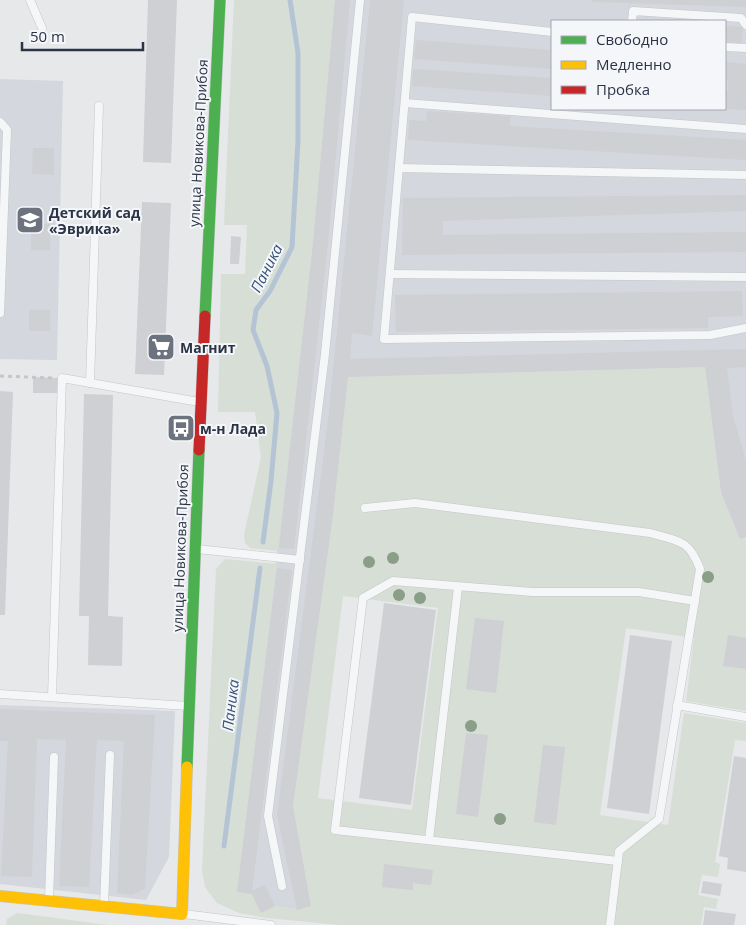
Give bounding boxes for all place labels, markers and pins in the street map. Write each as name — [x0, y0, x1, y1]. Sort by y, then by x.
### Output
place label: Детский сад «Эврика» — [49, 203, 141, 238]
school or university icon: Детский сад «Эврика» — [15, 205, 45, 235]
supermarket icon: Магнит — [146, 332, 176, 362]
place label: Магнит — [180, 338, 236, 357]
bus stop icon: м-н Лада — [166, 413, 196, 443]
place label: м-н Лада — [200, 419, 266, 438]

